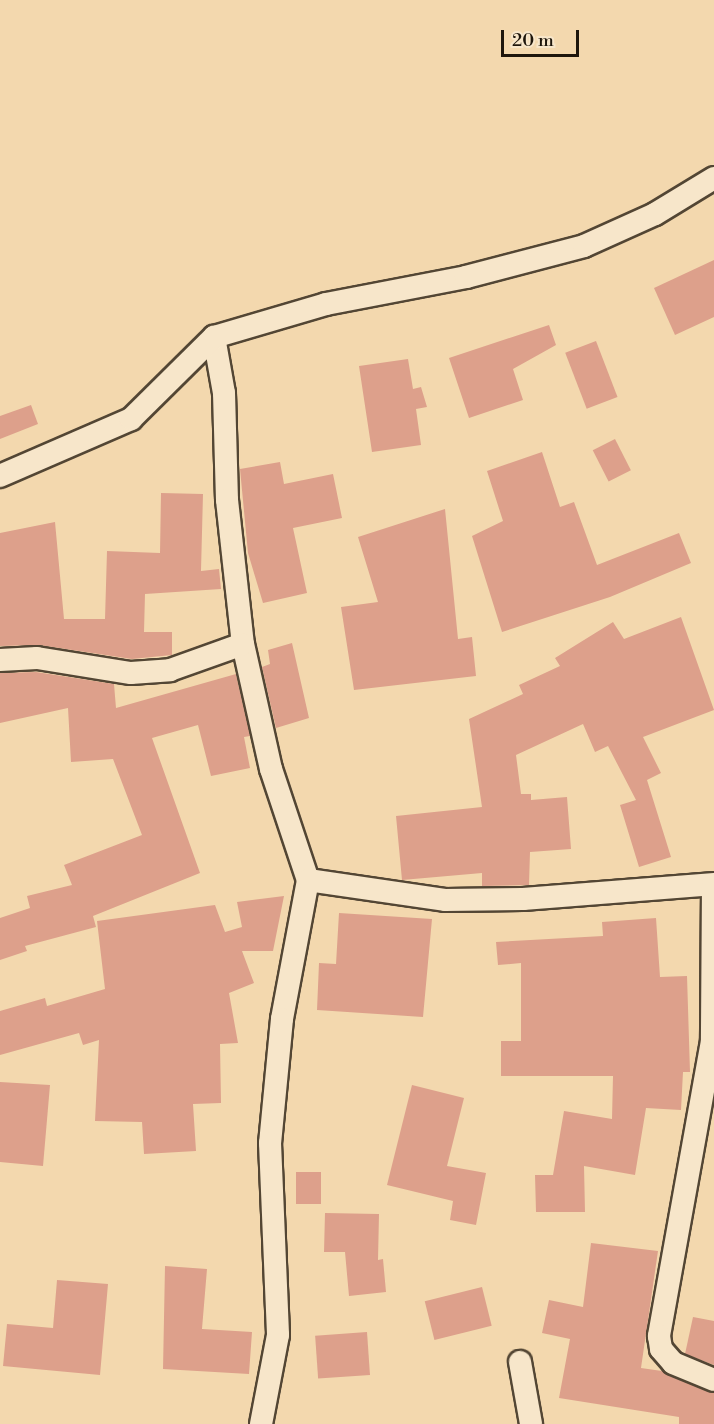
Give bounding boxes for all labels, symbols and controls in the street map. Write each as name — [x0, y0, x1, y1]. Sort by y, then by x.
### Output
scale bar — [504, 18, 582, 56]
text: 20 m — [512, 29, 554, 52]

